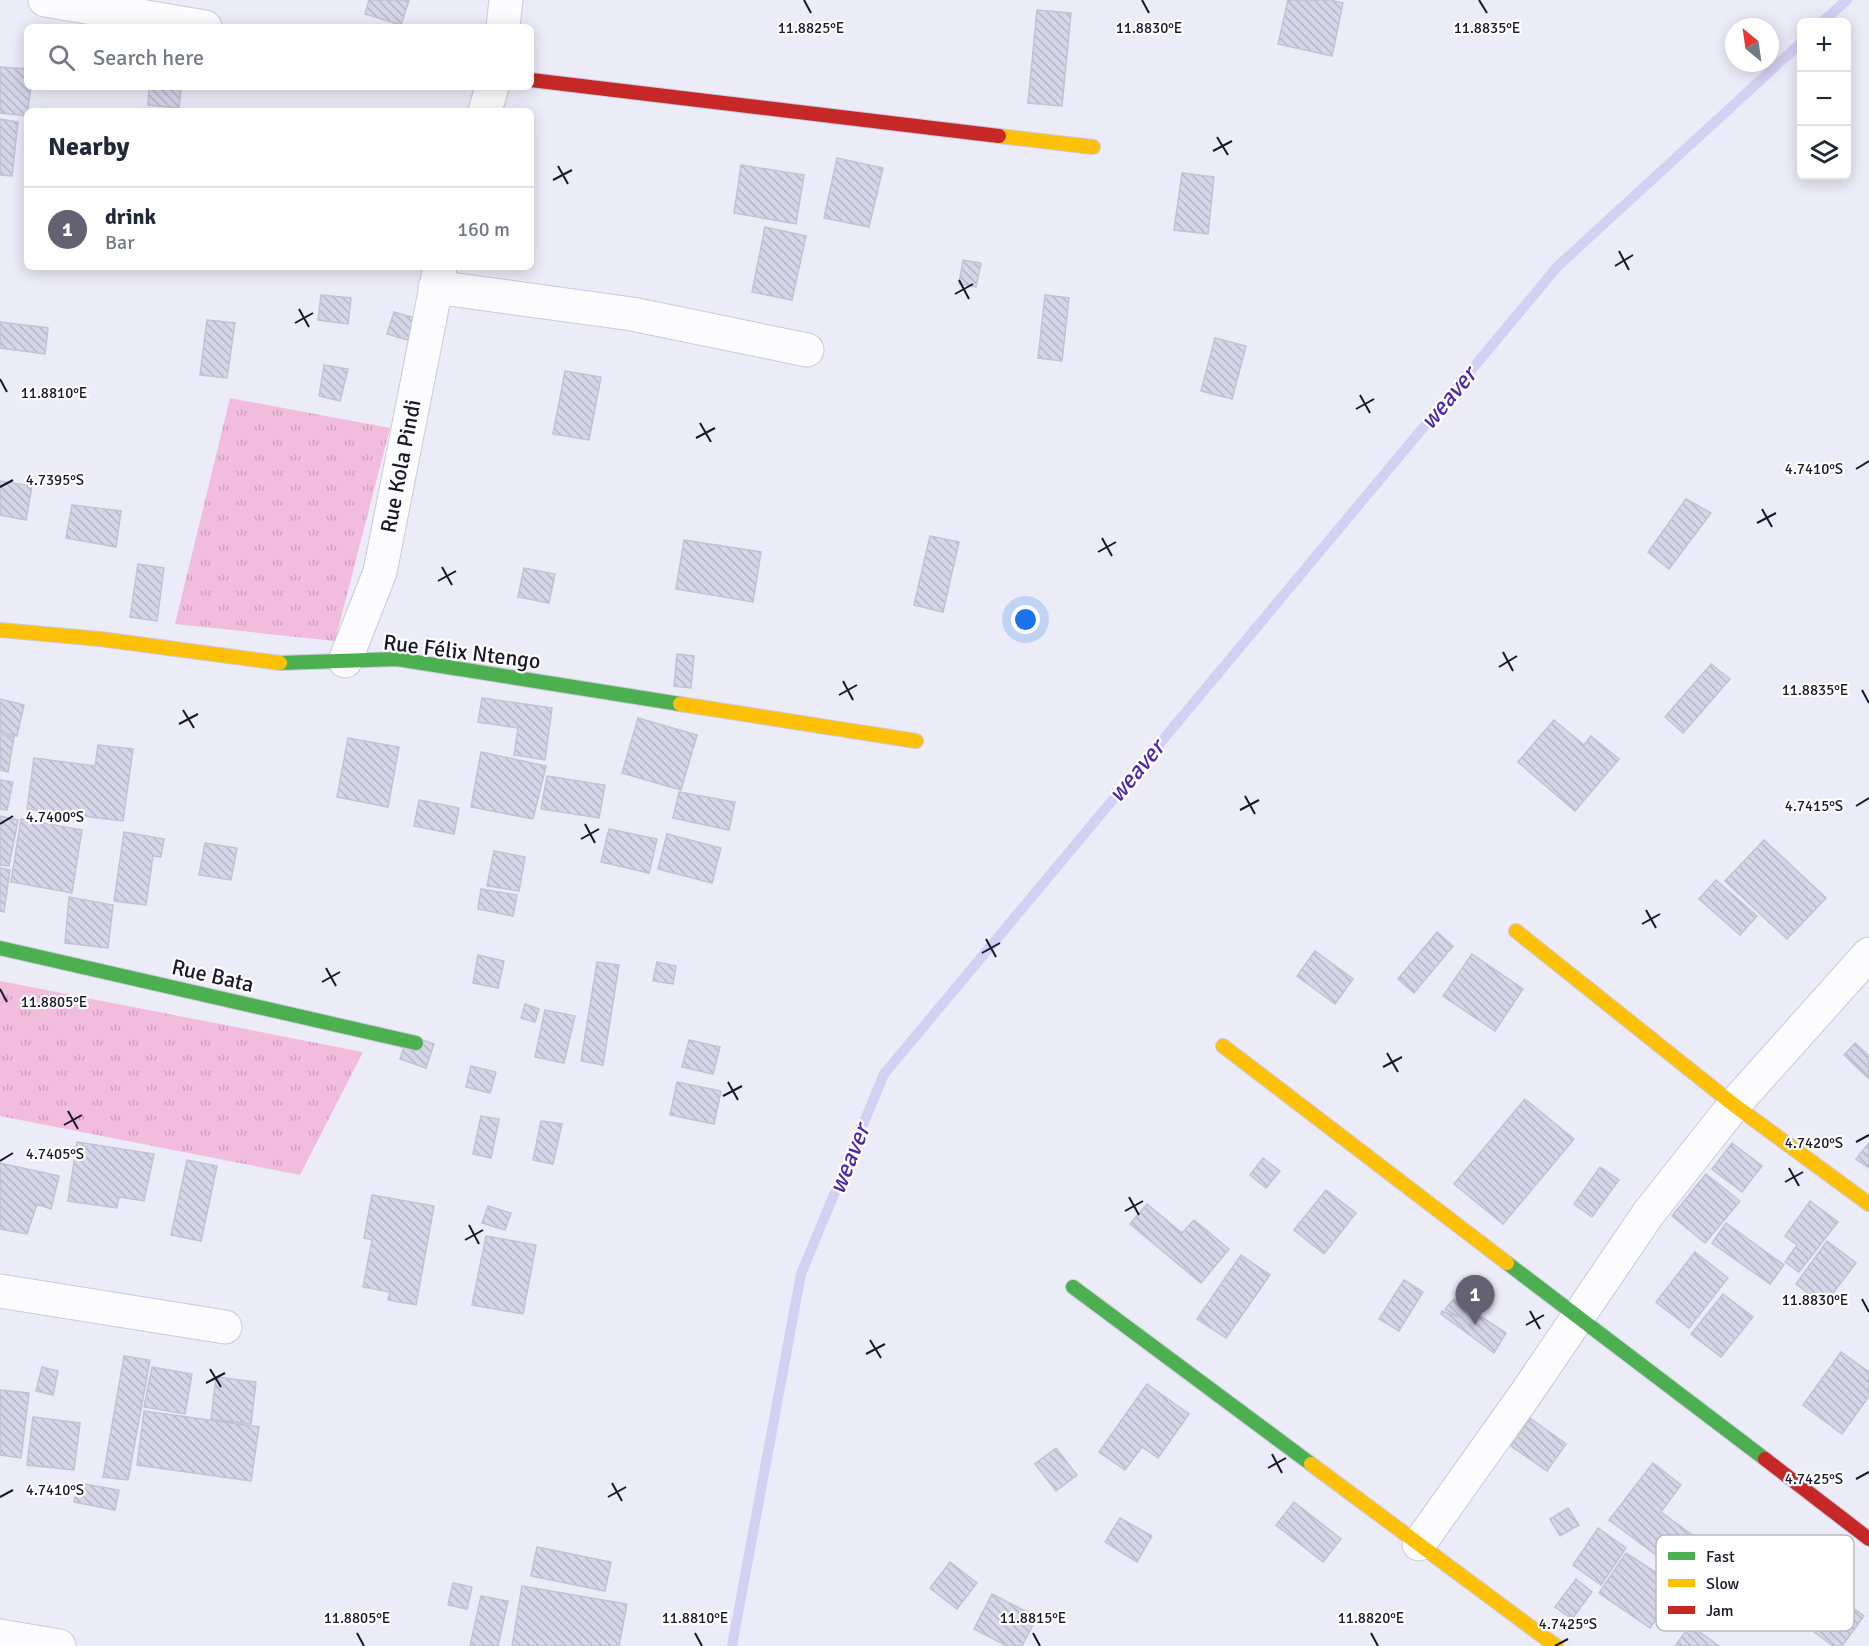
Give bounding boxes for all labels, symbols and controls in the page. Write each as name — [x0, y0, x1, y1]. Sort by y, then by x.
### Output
north arrow — [1725, 18, 1779, 72]
map controls — [1797, 18, 1851, 180]
button: + — [1797, 18, 1851, 72]
text: 11.8825°E — [778, 19, 844, 37]
text: 11.8830°E — [1116, 19, 1182, 37]
text: 11.8835°E — [1454, 19, 1520, 37]
search box — [24, 24, 534, 90]
icon: search — [45, 41, 78, 74]
text: Search here — [93, 44, 204, 71]
button: − — [1797, 72, 1851, 126]
button: layers — [1797, 126, 1851, 180]
text: Nearby — [48, 131, 129, 163]
text: drink — [105, 203, 156, 230]
text: 1 — [62, 217, 73, 242]
text: 160 m — [457, 217, 510, 242]
text: Bar — [105, 230, 135, 255]
water label: weaver — [1413, 358, 1485, 435]
text: 11.8810°E — [21, 384, 87, 402]
street label: Rue Kola Pindi — [374, 397, 427, 535]
text: 4.7410°S — [1785, 460, 1843, 478]
text: 4.7395°S — [26, 471, 84, 489]
your location — [1011, 605, 1040, 634]
street label: Rue Félix Ntengo — [382, 628, 542, 675]
text: 11.8835°E — [1782, 681, 1848, 699]
water label: weaver — [1101, 731, 1173, 808]
text: 4.7415°S — [1785, 797, 1843, 815]
text: 4.7400°S — [26, 808, 84, 826]
street label: Rue Bata — [169, 953, 257, 998]
text: 11.8805°E — [21, 993, 87, 1011]
water label: weaver — [822, 1117, 878, 1198]
text: 4.7420°S — [1785, 1134, 1843, 1152]
text: 4.7405°S — [26, 1145, 84, 1163]
pin: 1 — [1456, 1276, 1494, 1325]
text: 11.8830°E — [1782, 1291, 1848, 1309]
text: 4.7425°S — [1785, 1470, 1843, 1488]
text: 4.7410°S — [26, 1481, 84, 1499]
legend — [1656, 1535, 1854, 1631]
text: Fast — [1706, 1547, 1735, 1567]
text: Slow — [1706, 1574, 1740, 1594]
text: Jam — [1706, 1601, 1734, 1621]
text: 11.8805°E — [324, 1609, 390, 1627]
text: 11.8810°E — [662, 1609, 728, 1627]
text: 11.8815°E — [1000, 1609, 1066, 1627]
text: 11.8820°E — [1338, 1609, 1404, 1627]
text: 4.7425°S — [1539, 1615, 1597, 1633]

